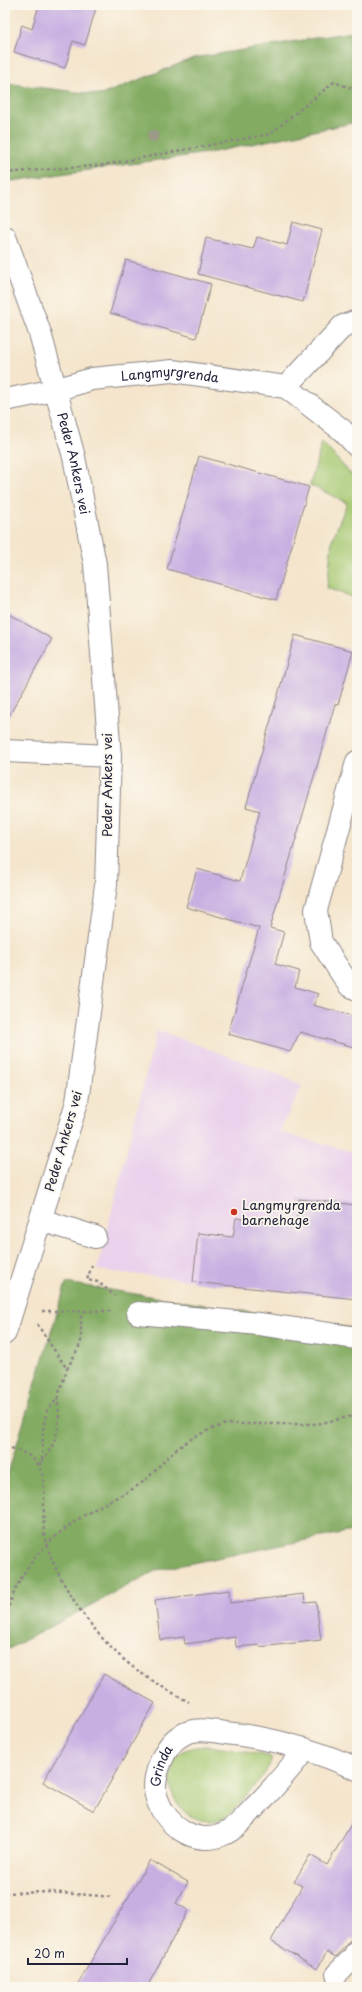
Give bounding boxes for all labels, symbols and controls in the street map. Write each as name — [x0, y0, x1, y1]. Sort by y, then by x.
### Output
street label: Langmyrgrenda — [120, 361, 220, 387]
street label: Peder Ankers vei — [53, 410, 95, 516]
street label: Peder Ankers vei — [97, 733, 116, 837]
street label: Peder Ankers vei — [39, 1088, 86, 1194]
place label: Langmyrgrenda barnehage — [242, 1195, 341, 1229]
marker: Langmyrgrenda barnehage — [229, 1207, 239, 1217]
street label: Grinda — [145, 1741, 177, 1788]
scale bar — [28, 1940, 127, 1966]
text: 20 m — [34, 1944, 65, 1962]

